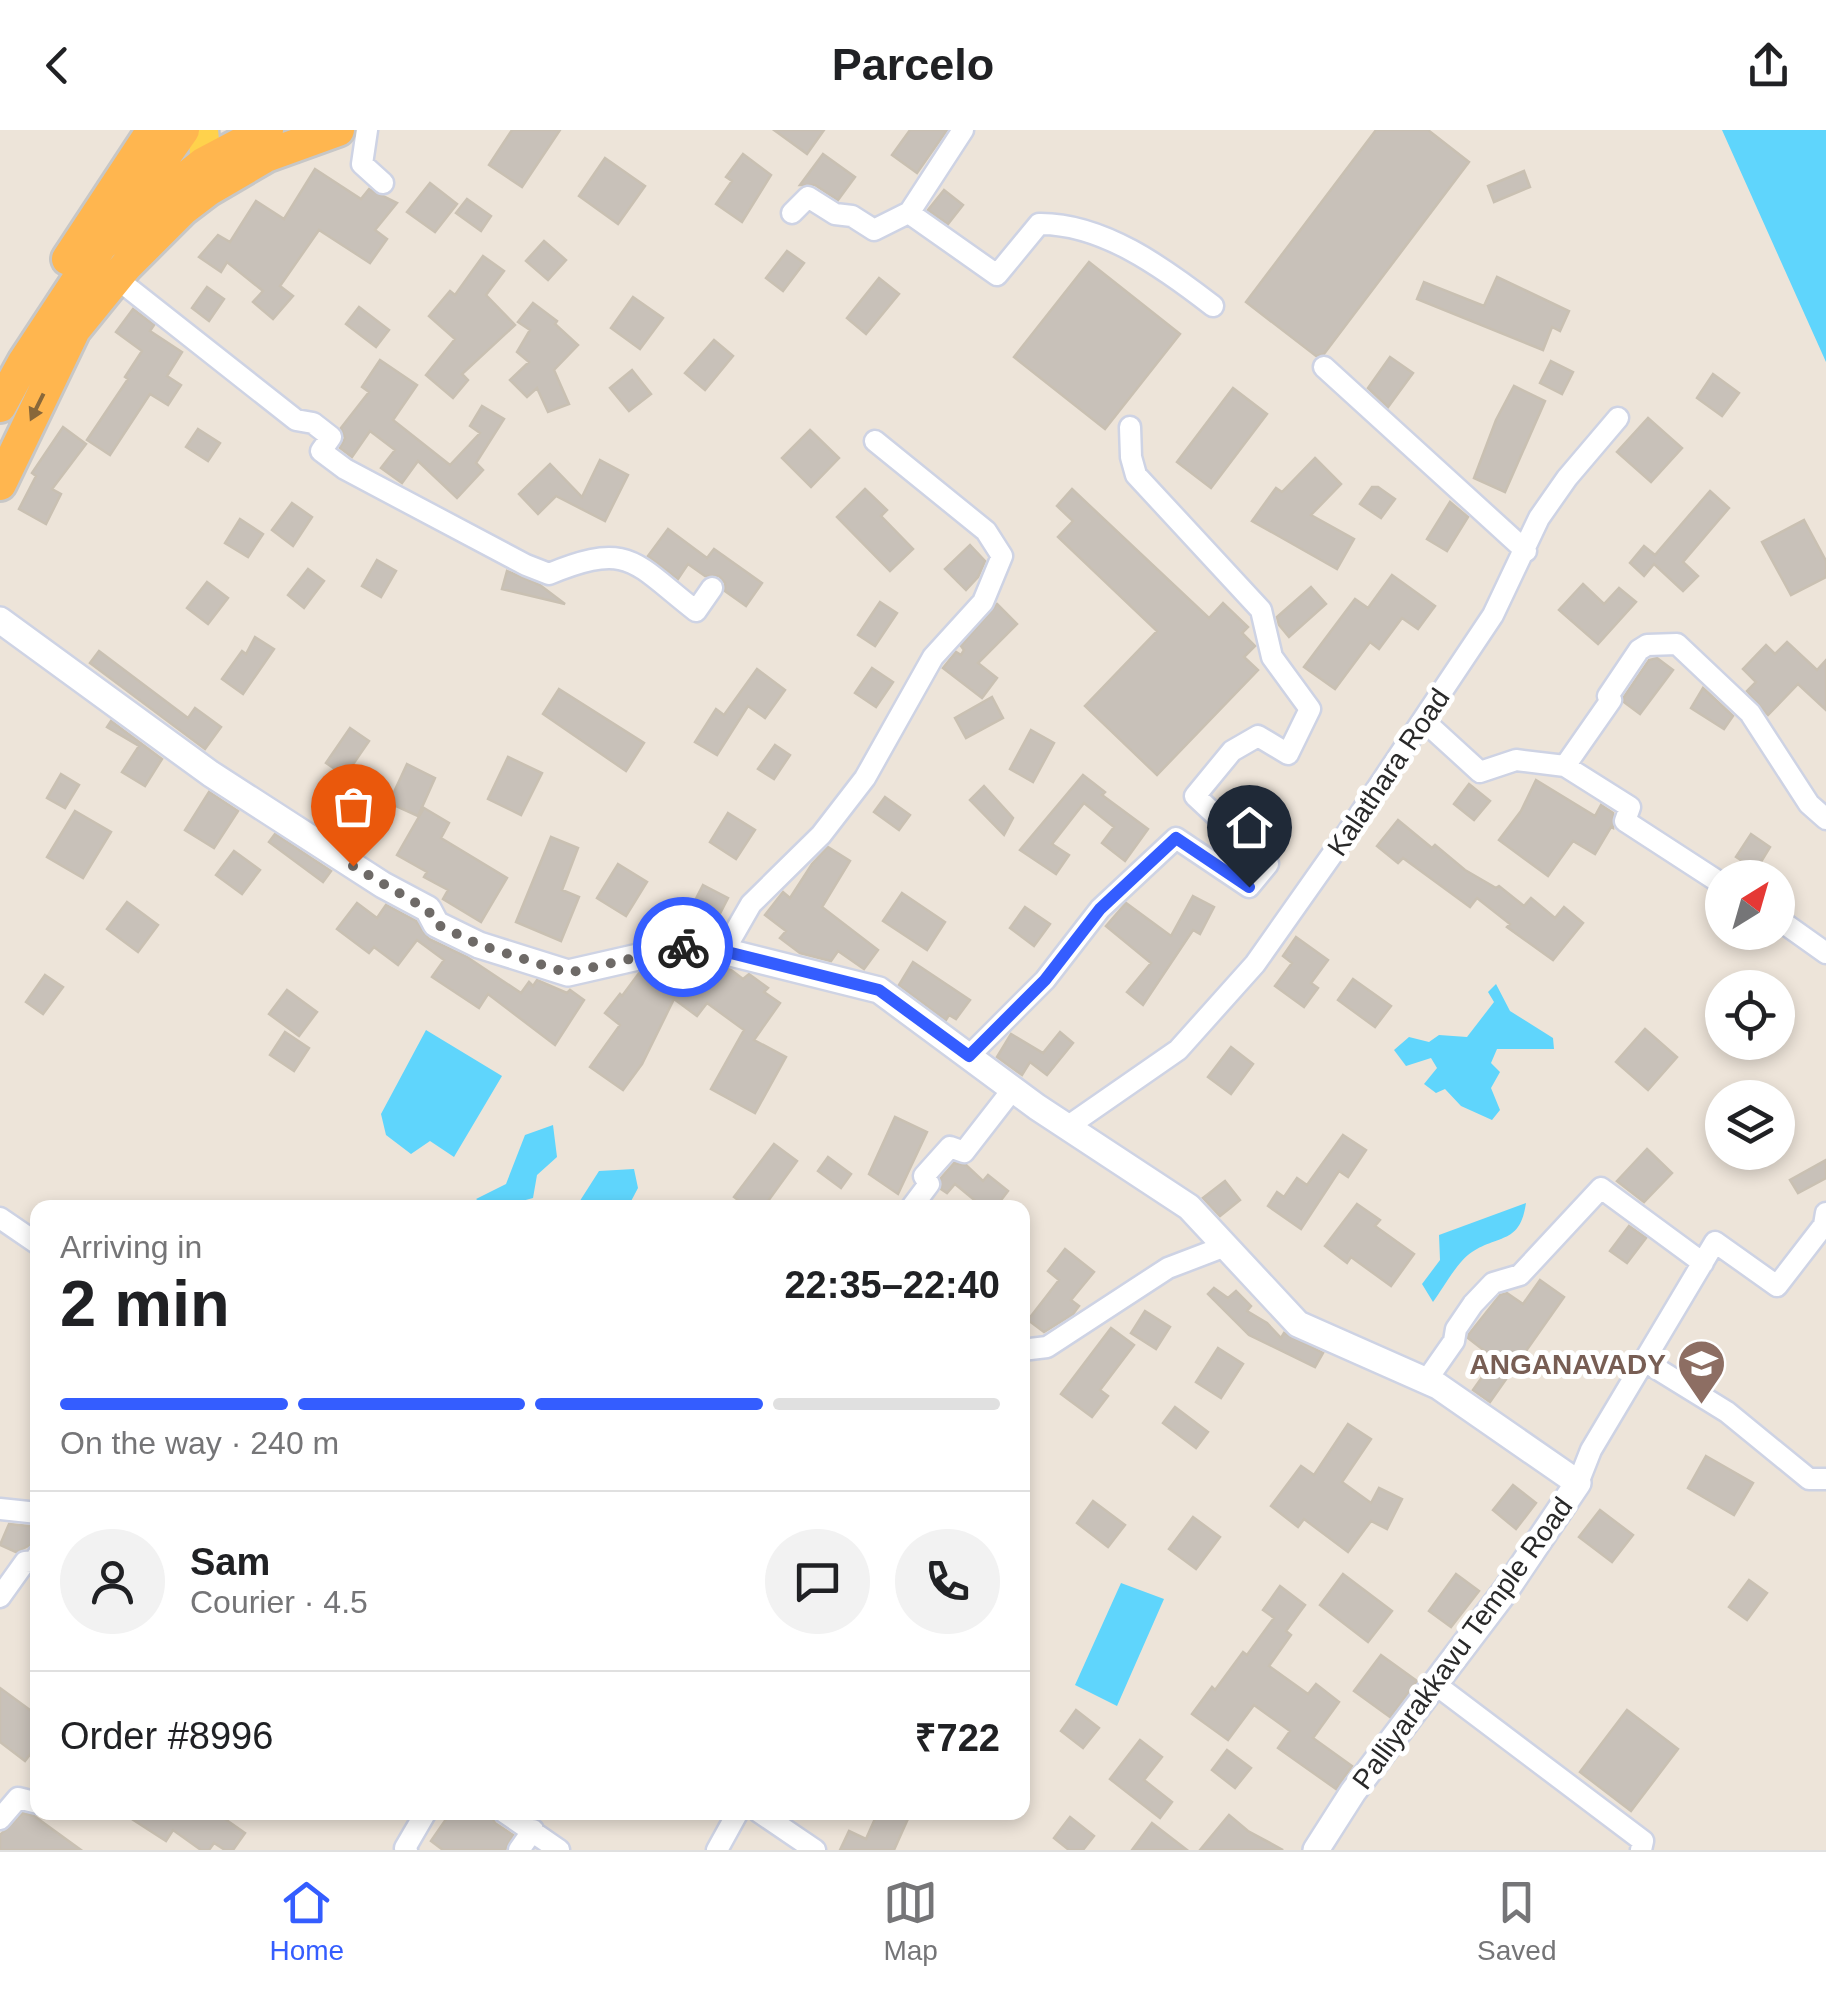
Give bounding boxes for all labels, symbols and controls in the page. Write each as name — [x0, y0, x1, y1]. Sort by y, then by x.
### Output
icon: back — [30, 38, 85, 93]
icon: share — [1741, 38, 1796, 93]
text: Parcelo — [832, 39, 994, 90]
one-way arrow — [29, 392, 46, 421]
street label: Kalathara Road — [1321, 683, 1456, 862]
pin — [311, 764, 396, 867]
icon: bag — [326, 779, 381, 834]
pin — [1207, 785, 1292, 888]
icon: home — [1222, 800, 1277, 855]
north arrow — [1705, 860, 1795, 950]
map controls — [1705, 860, 1795, 1170]
courier — [633, 897, 733, 997]
icon: bike — [656, 920, 711, 975]
button: locate — [1705, 970, 1795, 1060]
button: layers — [1705, 1080, 1795, 1170]
text: Arriving in — [60, 1229, 202, 1265]
text: 22:35–22:40 — [784, 1264, 1000, 1306]
text: 2 min — [60, 1267, 230, 1340]
school or university icon: ANGANAVADY — [1675, 1338, 1727, 1406]
place label: ANGANAVADY — [1469, 1349, 1666, 1380]
text: On the way · 240 m — [60, 1425, 339, 1461]
street label: Palliyarakkavu Temple Road — [1346, 1491, 1579, 1795]
button: person — [60, 1529, 165, 1634]
button: chat — [765, 1529, 870, 1634]
button: phone — [895, 1529, 1000, 1634]
text: Sam — [190, 1541, 270, 1583]
text: Courier · 4.5 — [190, 1584, 368, 1620]
text: Order #8996 — [60, 1715, 273, 1757]
text: ₹722 — [915, 1717, 1000, 1759]
tab: Home — [269, 1875, 344, 1967]
tab: Map — [883, 1875, 938, 1967]
tab: Saved — [1477, 1875, 1556, 1967]

